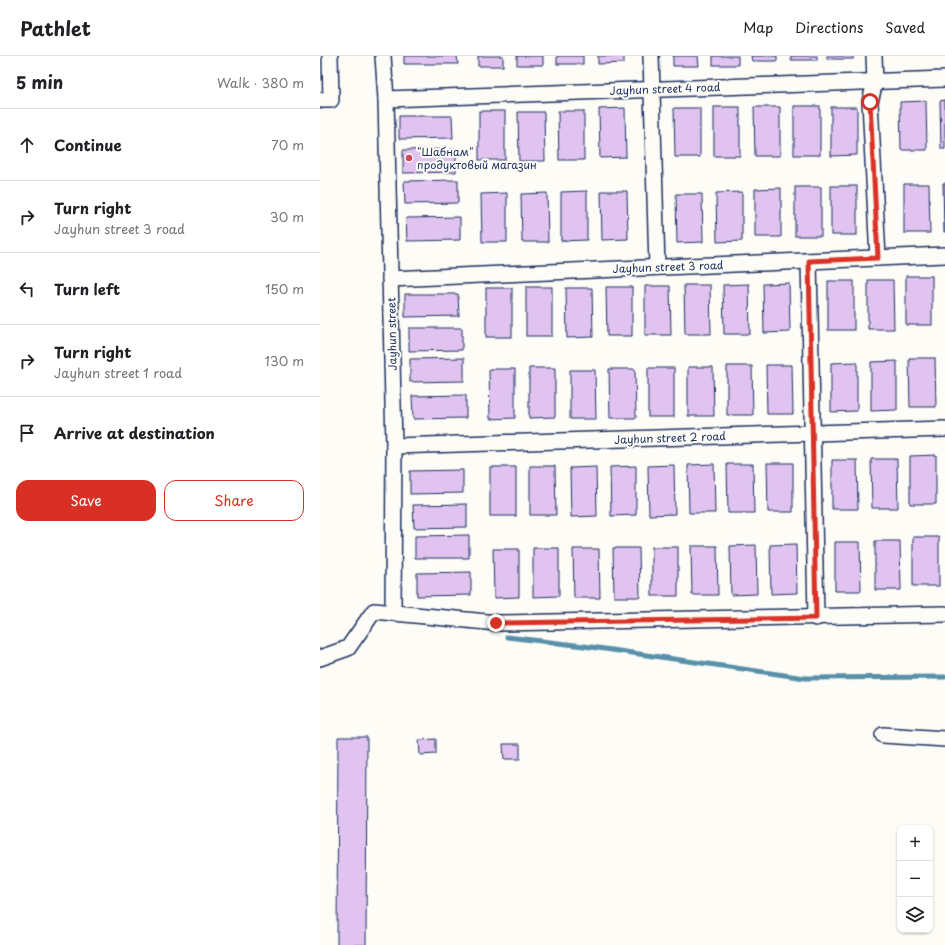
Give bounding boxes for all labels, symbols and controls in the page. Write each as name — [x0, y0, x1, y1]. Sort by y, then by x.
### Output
text: Pathlet — [20, 14, 91, 42]
text: Map — [743, 17, 773, 38]
text: Directions — [795, 17, 863, 38]
text: Saved — [885, 17, 925, 38]
text: 5 min — [16, 69, 63, 95]
text: Walk · 380 m — [217, 73, 304, 92]
street label: Jayhun street 4 road — [609, 78, 721, 99]
route start — [861, 93, 879, 111]
text: Continue — [54, 133, 122, 156]
icon: ahead — [16, 134, 38, 156]
text: 70 m — [271, 135, 304, 154]
place label: "Шабнам" продуктовый магазин — [417, 143, 537, 173]
marker: "Шабнам" продуктовый магазин — [404, 153, 414, 163]
text: Turn right — [54, 196, 131, 219]
icon: right — [16, 206, 38, 228]
text: 30 m — [270, 207, 304, 226]
text: Jayhun street 3 road — [54, 219, 185, 238]
street label: Jayhun street 3 road — [612, 256, 724, 277]
text: Turn left — [54, 277, 120, 300]
icon: left — [16, 278, 38, 300]
text: 150 m — [265, 279, 304, 298]
street label: Jayhun street — [382, 297, 401, 371]
text: Turn right — [54, 340, 131, 363]
icon: right — [16, 350, 38, 372]
text: 130 m — [265, 351, 304, 370]
text: Jayhun street 1 road — [54, 363, 182, 382]
text: Arrive at destination — [54, 421, 215, 444]
icon: arrive — [16, 422, 38, 444]
street label: Jayhun street 2 road — [614, 427, 727, 448]
button: Save — [16, 480, 156, 521]
button: Share — [164, 480, 304, 521]
route end — [487, 614, 505, 632]
map controls — [897, 825, 933, 933]
button: + — [897, 825, 933, 861]
button: − — [897, 861, 933, 897]
button: layers — [897, 897, 933, 933]

